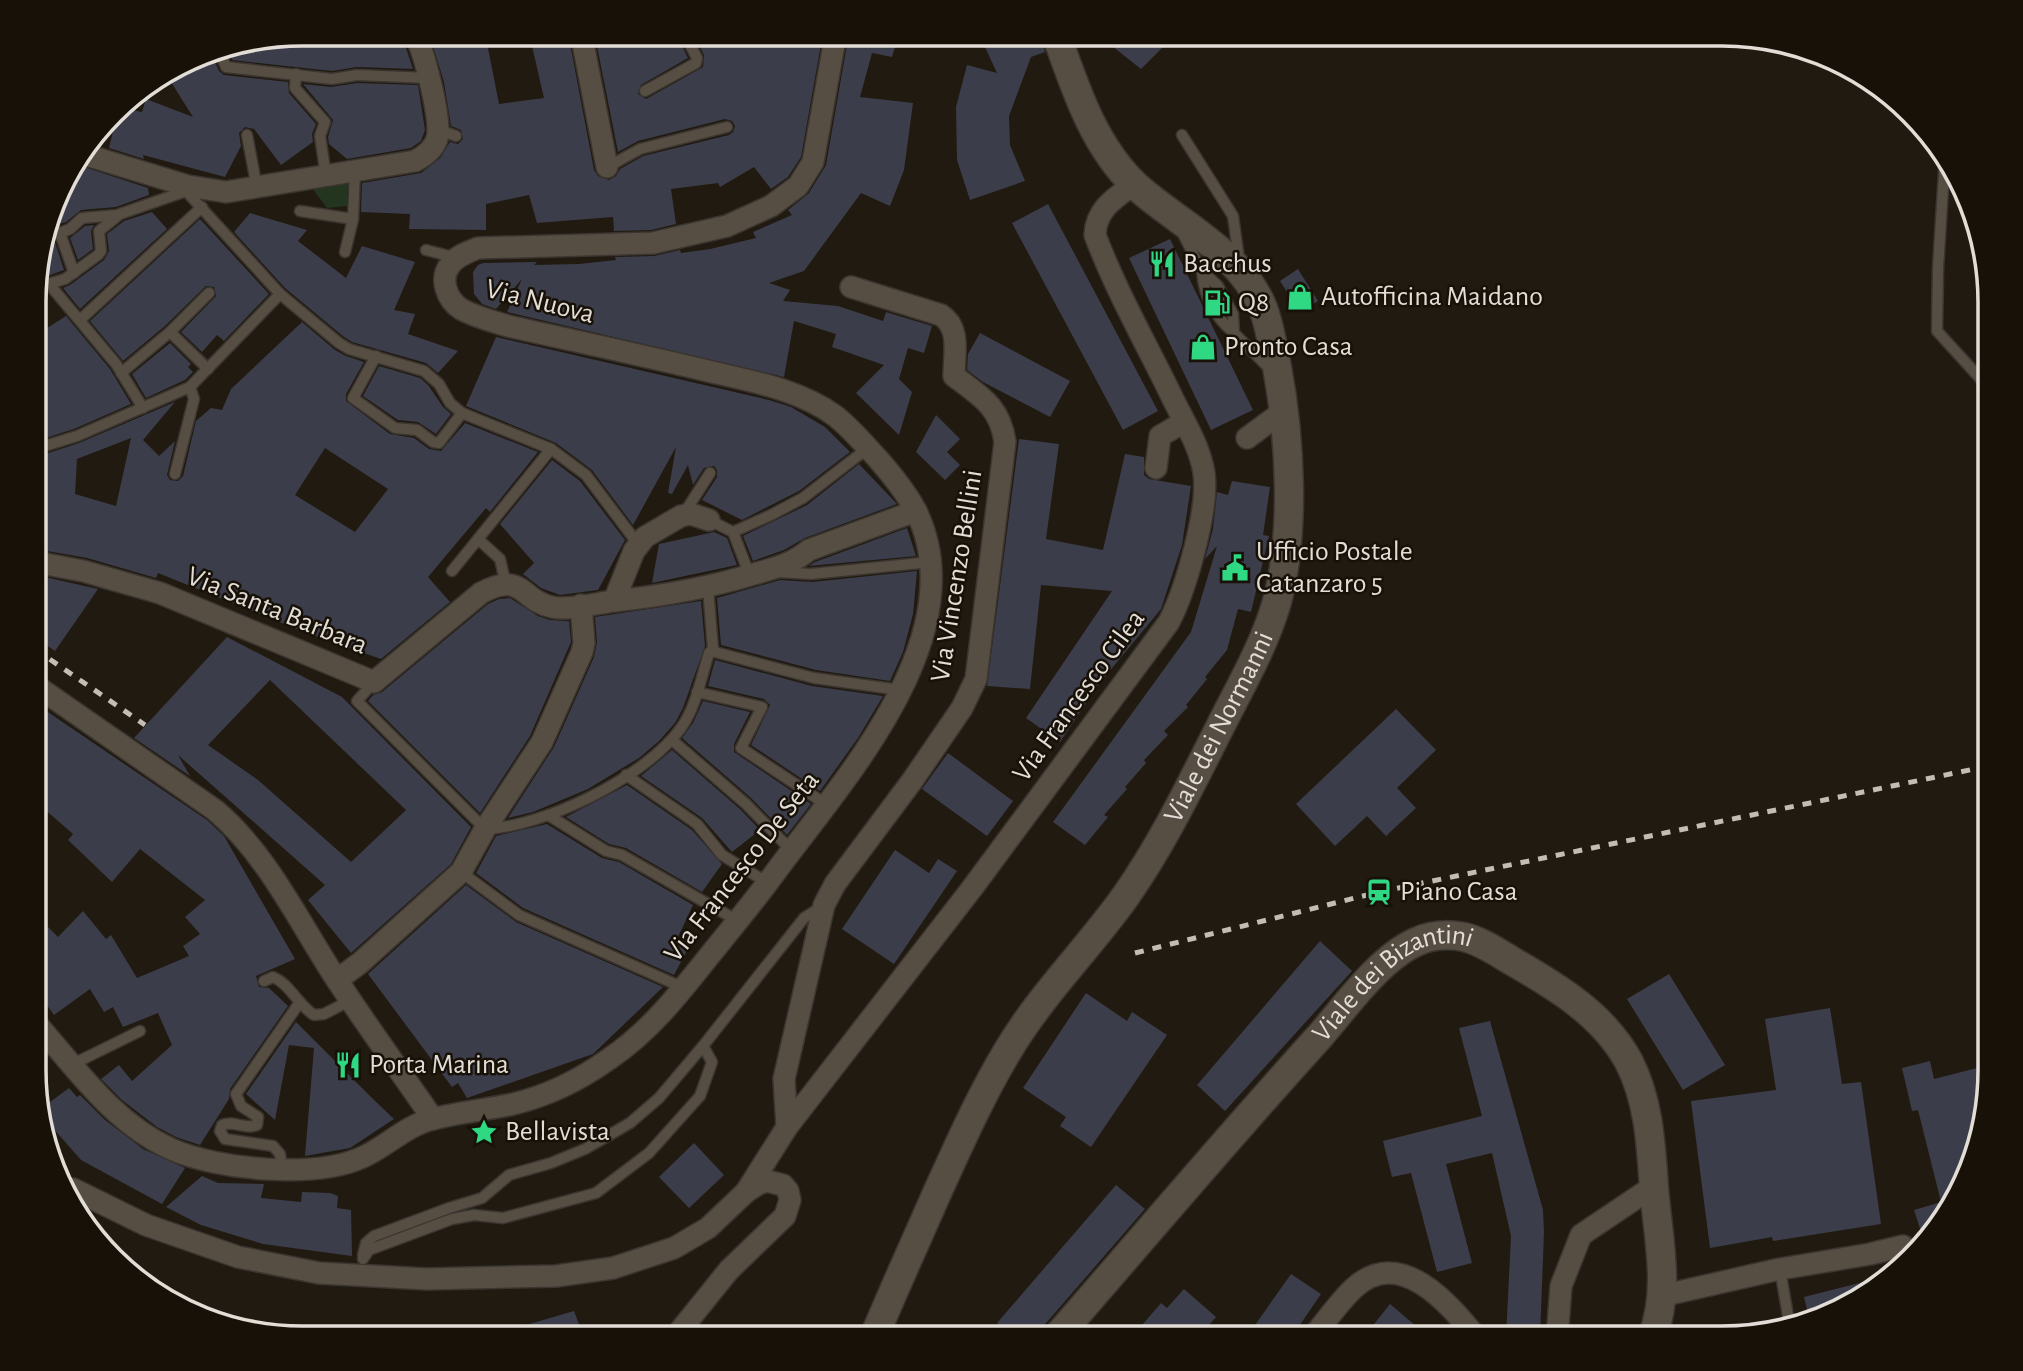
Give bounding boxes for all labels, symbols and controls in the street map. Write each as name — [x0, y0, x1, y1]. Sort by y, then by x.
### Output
restaurant icon: Bacchus — [1147, 249, 1177, 279]
place label: Bacchus — [1183, 250, 1272, 278]
street label: Via Nuova — [483, 275, 597, 329]
shop icon: Autofficina Maidano — [1285, 282, 1315, 312]
place label: Autofficina Maidano — [1321, 283, 1543, 311]
fuel station icon: Q8 — [1202, 288, 1232, 318]
place label: Q8 — [1238, 289, 1269, 317]
shop icon: Pronto Casa — [1188, 332, 1218, 362]
place label: Pronto Casa — [1224, 333, 1353, 361]
street label: Via Vincenzo Bellini — [926, 468, 988, 684]
place label: Ufficio Postale Catanzaro 5 — [1256, 538, 1413, 598]
public building icon: Ufficio Postale Catanzaro 5 — [1220, 553, 1250, 583]
street label: Via Santa Barbara — [183, 562, 371, 660]
street label: Via Francesco Cilea — [1008, 605, 1150, 787]
street label: Viale dei Normanni — [1159, 628, 1279, 828]
street label: Via Francesco De Seta — [659, 766, 825, 968]
station icon: Piano Casa — [1364, 877, 1394, 907]
place label: Piano Casa — [1400, 878, 1518, 906]
street label: Viale dei Bizantini — [1307, 921, 1477, 1047]
restaurant icon: Porta Marina — [333, 1050, 363, 1080]
place label: Porta Marina — [369, 1051, 509, 1079]
place icon: Bellavista — [469, 1117, 499, 1147]
place label: Bellavista — [505, 1118, 610, 1146]

